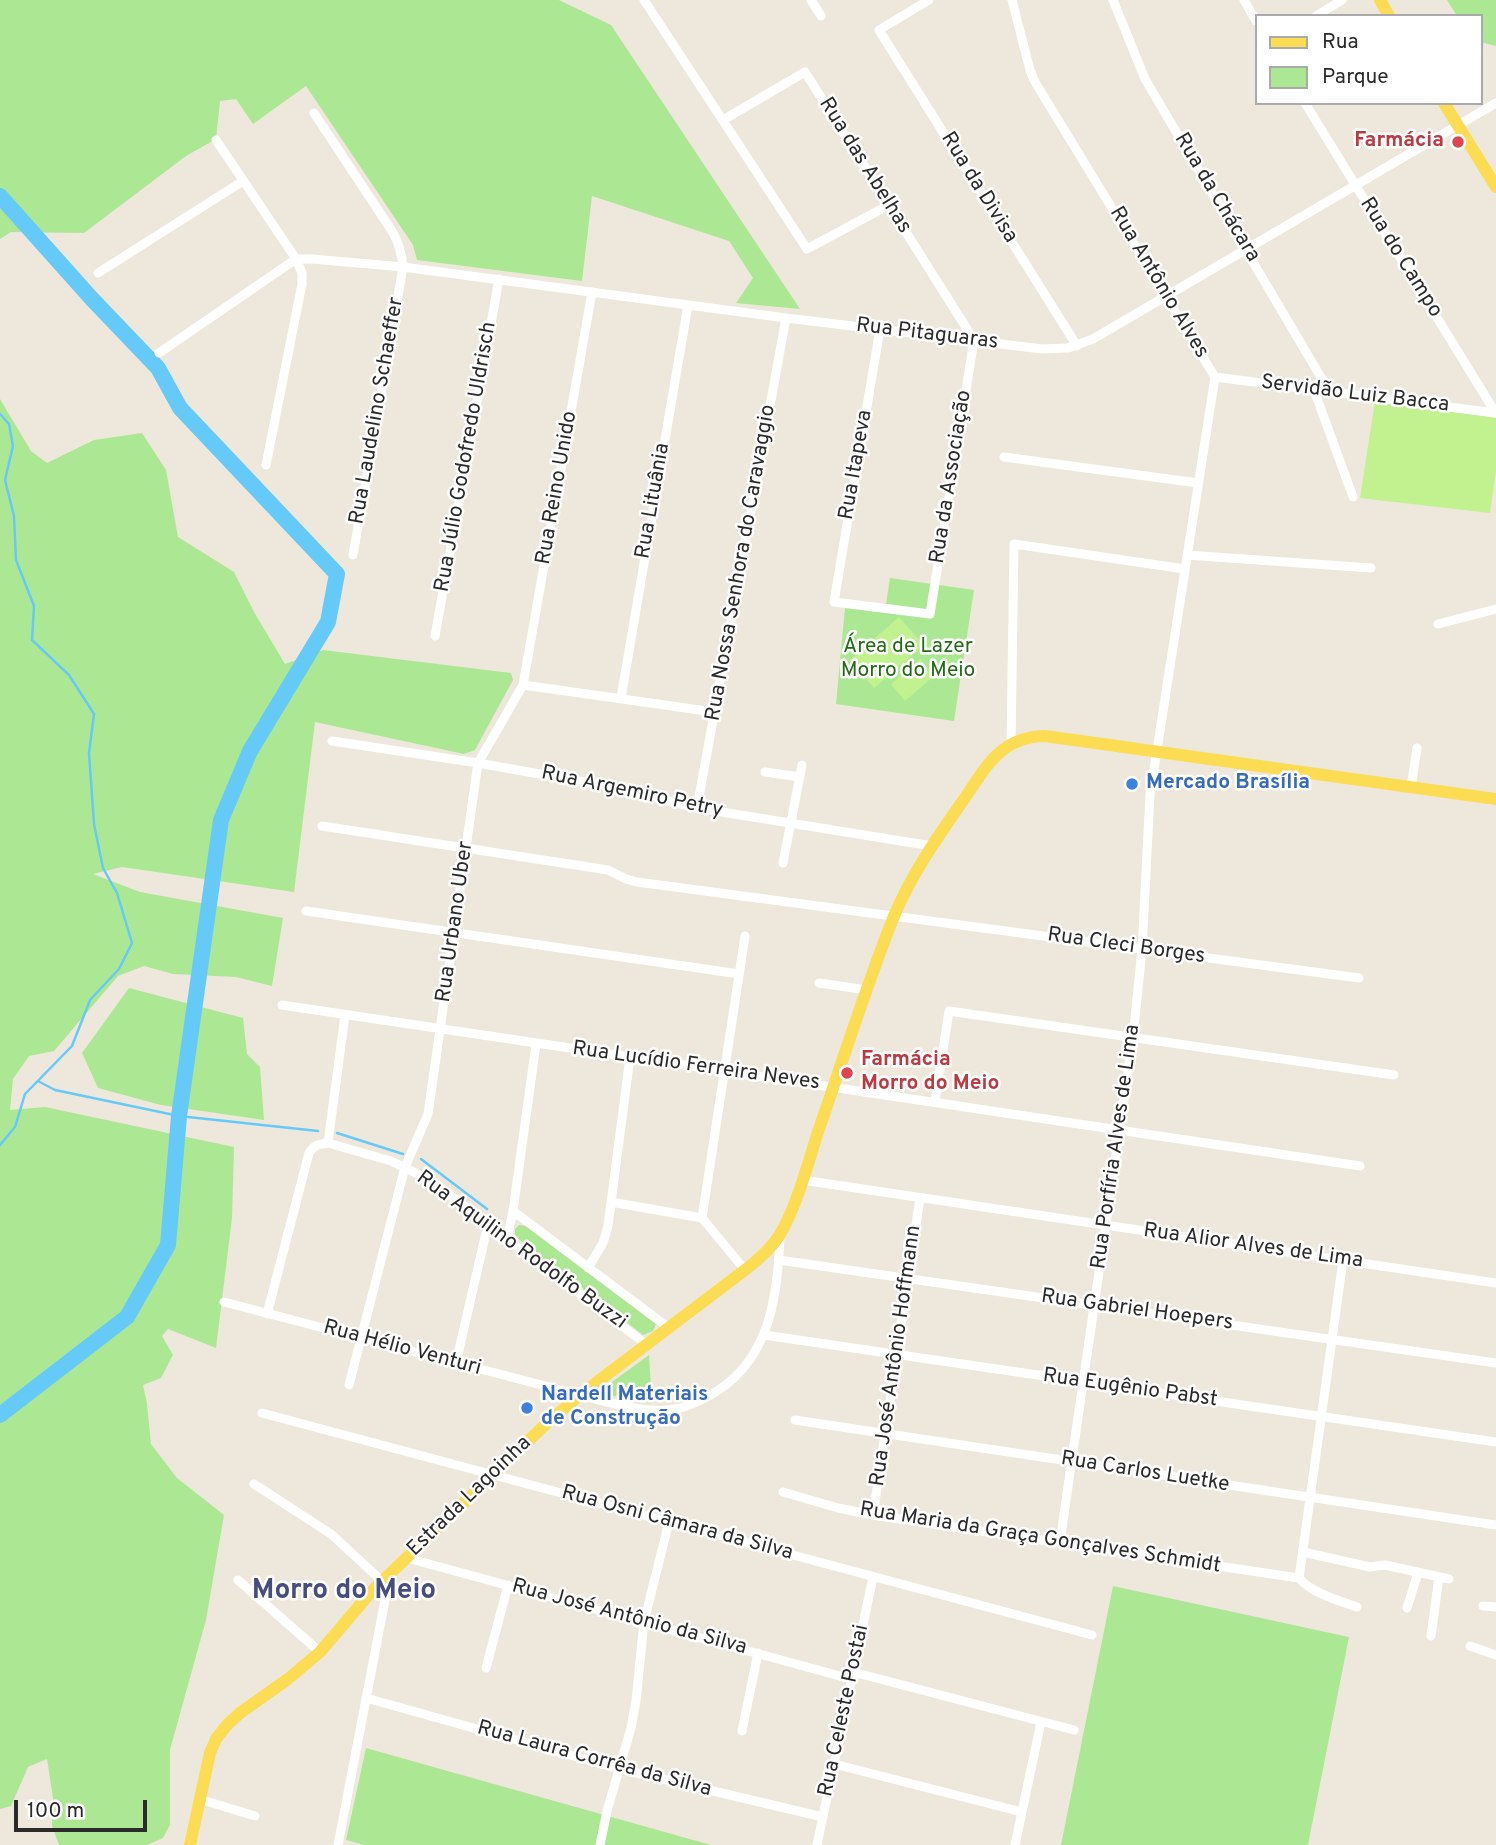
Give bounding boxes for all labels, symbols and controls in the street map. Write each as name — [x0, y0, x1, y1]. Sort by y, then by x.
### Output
legend — [1254, 14, 1482, 105]
text: Rua — [1322, 29, 1359, 56]
text: Parque — [1322, 64, 1389, 91]
street label: Rua das Abelhas — [812, 93, 916, 239]
street label: Rua da Divisa — [934, 128, 1022, 248]
street label: Rua da Chácara — [1168, 129, 1264, 267]
place label: Farmácia — [1354, 129, 1444, 155]
marker: Farmácia — [1450, 134, 1466, 150]
street label: Rua do Campo — [1353, 193, 1447, 323]
street label: Rua Antônio Alves — [1103, 203, 1213, 363]
street label: Rua Laudelino Schaeffer — [346, 296, 410, 526]
street label: Rua Pitaguaras — [854, 314, 1000, 356]
street label: Rua Júlio Godofredo Uldrisch — [431, 320, 503, 594]
street label: Servidão Luiz Bacca — [1259, 371, 1451, 419]
street label: Rua da Associação — [926, 388, 978, 566]
street label: Rua Nossa Senhora do Caravaggio — [702, 403, 782, 723]
street label: Rua Itapeva — [835, 408, 879, 522]
street label: Rua Reino Unido — [532, 409, 584, 567]
street label: Rua Lituânia — [631, 441, 677, 561]
park label: Área de Lazer Morro do Meio — [841, 635, 975, 685]
street label: Rua Argemiro Petry — [539, 761, 725, 825]
place label: Mercado Brasília — [1146, 771, 1310, 797]
marker: Mercado Brasília — [1124, 776, 1140, 792]
street label: Rua Urbano Uber — [432, 840, 480, 1004]
street label: Rua Cleci Borges — [1046, 923, 1206, 971]
street label: Rua Porfíria Alves de Lima — [1087, 1023, 1147, 1271]
street label: Rua Lucídio Ferreira Neves — [571, 1037, 821, 1097]
place label: Farmácia Morro do Meio — [861, 1048, 999, 1098]
marker: Farmácia Morro do Meio — [839, 1065, 855, 1081]
street label: Rua Aquilino Rodolfo Buzzi — [411, 1166, 631, 1336]
street label: Rua Alior Alves de Lima — [1141, 1219, 1365, 1275]
street label: Rua José Antônio Hoffmann — [866, 1224, 928, 1488]
street label: Rua Gabriel Hoepers — [1039, 1285, 1235, 1337]
street label: Rua Hélio Venturi — [320, 1316, 484, 1382]
street label: Rua Eugênio Pabst — [1041, 1364, 1219, 1414]
place label: Nardell Materiais de Construção — [541, 1383, 708, 1433]
marker: Nardell Materiais de Construção — [519, 1400, 535, 1416]
street label: Estrada Lagoinha — [403, 1431, 537, 1563]
street label: Rua Carlos Luetke — [1059, 1447, 1231, 1499]
street label: Rua Osni Câmara da Silva — [559, 1481, 795, 1567]
street label: Rua Maria da Graça Gonçalves Schmidt — [858, 1498, 1222, 1580]
street label: Rua José Antônio da Silva — [509, 1574, 749, 1662]
district label: Morro do Meio — [252, 1575, 436, 1609]
street label: Rua Celeste Postai — [814, 1623, 876, 1799]
street label: Rua Laura Corrêa da Silva — [474, 1717, 714, 1803]
scale bar — [18, 1786, 150, 1830]
text: 100 m — [27, 1798, 84, 1825]

